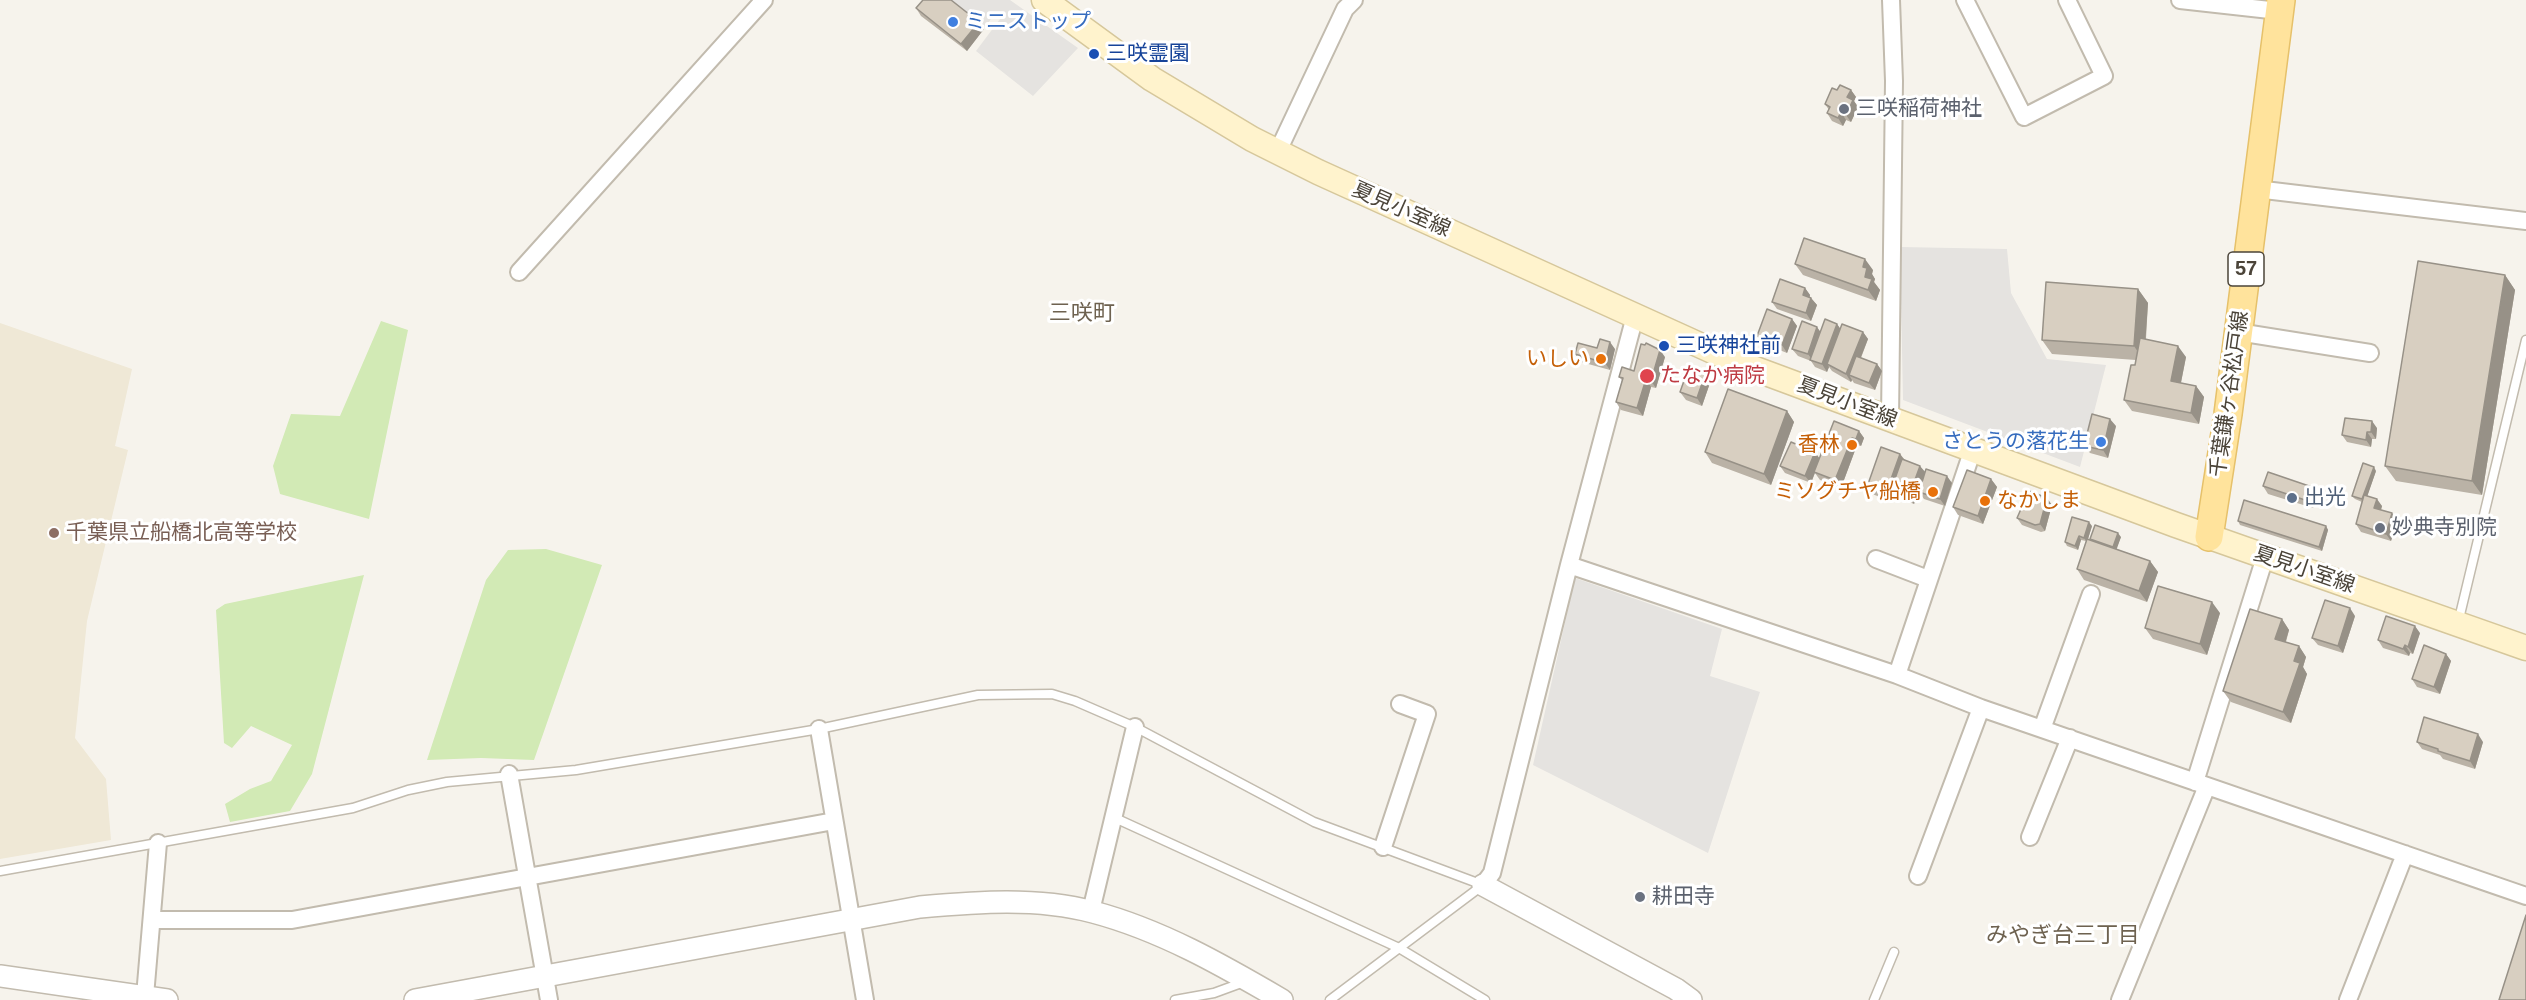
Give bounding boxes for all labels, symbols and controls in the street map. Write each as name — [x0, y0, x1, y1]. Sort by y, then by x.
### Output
place label: ミニストップ — [965, 9, 1091, 35]
marker: ミニストップ — [946, 15, 960, 29]
place label: 三咲霊園 — [1106, 41, 1190, 67]
marker: 三咲霊園 — [1087, 47, 1101, 61]
place label: 三咲稲荷神社 — [1856, 96, 1982, 122]
marker: 三咲稲荷神社 — [1837, 102, 1851, 116]
street label: 夏見小室線 — [1348, 177, 1454, 243]
road number: 57 — [2228, 252, 2264, 286]
district label: 三咲町 — [1049, 301, 1115, 327]
street label: 千葉鎌ヶ谷松戸線 — [2206, 309, 2254, 479]
place label: 三咲神社前 — [1676, 333, 1781, 359]
marker: 三咲神社前 — [1657, 339, 1671, 353]
place label: いしい — [1526, 346, 1589, 372]
marker: いしい — [1594, 352, 1608, 366]
place label: たなか病院 — [1660, 363, 1765, 389]
marker: たなか病院 — [1638, 367, 1656, 385]
street label: 夏見小室線 — [1793, 372, 1901, 434]
place label: さとうの落花生 — [1942, 429, 2089, 455]
place label: 香林 — [1798, 432, 1840, 458]
marker: さとうの落花生 — [2094, 435, 2108, 449]
marker: 香林 — [1845, 438, 1859, 452]
place label: ミソグチヤ船橋 — [1774, 479, 1921, 505]
marker: ミソグチヤ船橋 — [1926, 485, 1940, 499]
place label: 出光 — [2304, 485, 2346, 511]
place label: なかしま — [1997, 488, 2081, 514]
marker: 出光 — [2285, 491, 2299, 505]
marker: なかしま — [1978, 494, 1992, 508]
place label: 妙典寺別院 — [2392, 515, 2497, 541]
place label: 千葉県立船橋北高等学校 — [66, 520, 297, 546]
marker: 妙典寺別院 — [2373, 521, 2387, 535]
marker: 千葉県立船橋北高等学校 — [47, 526, 61, 540]
street label: 夏見小室線 — [2250, 541, 2358, 599]
place label: 耕田寺 — [1652, 884, 1715, 910]
marker: 耕田寺 — [1633, 890, 1647, 904]
district label: みやぎ台三丁目 — [1986, 923, 2140, 949]

